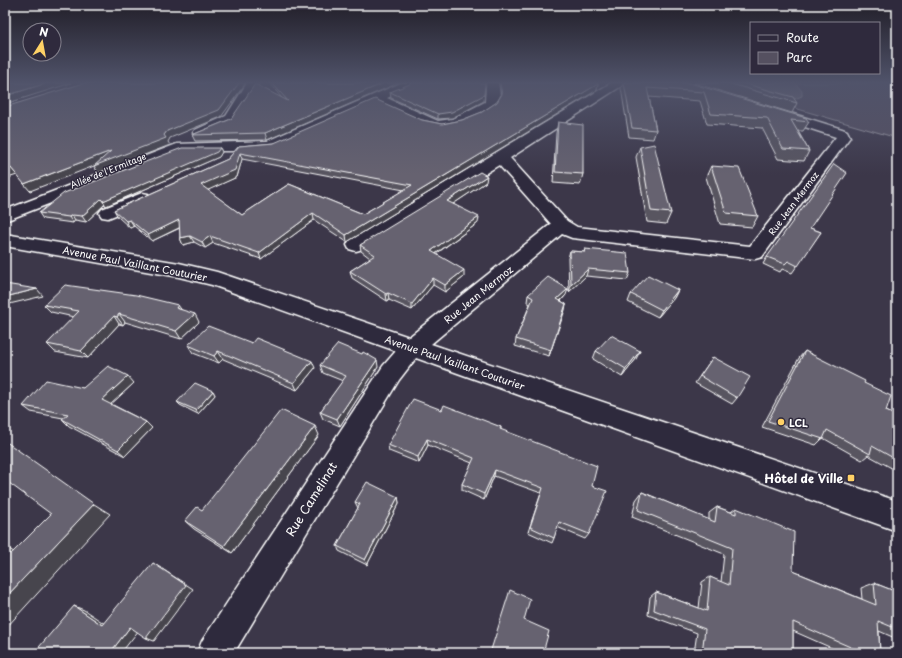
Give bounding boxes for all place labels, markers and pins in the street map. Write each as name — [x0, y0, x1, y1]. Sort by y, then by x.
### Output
place label: LCL — [789, 415, 808, 430]
marker: LCL — [776, 417, 786, 427]
place label: Hôtel de Ville — [764, 469, 843, 487]
marker: Hôtel de Ville — [846, 473, 856, 483]

